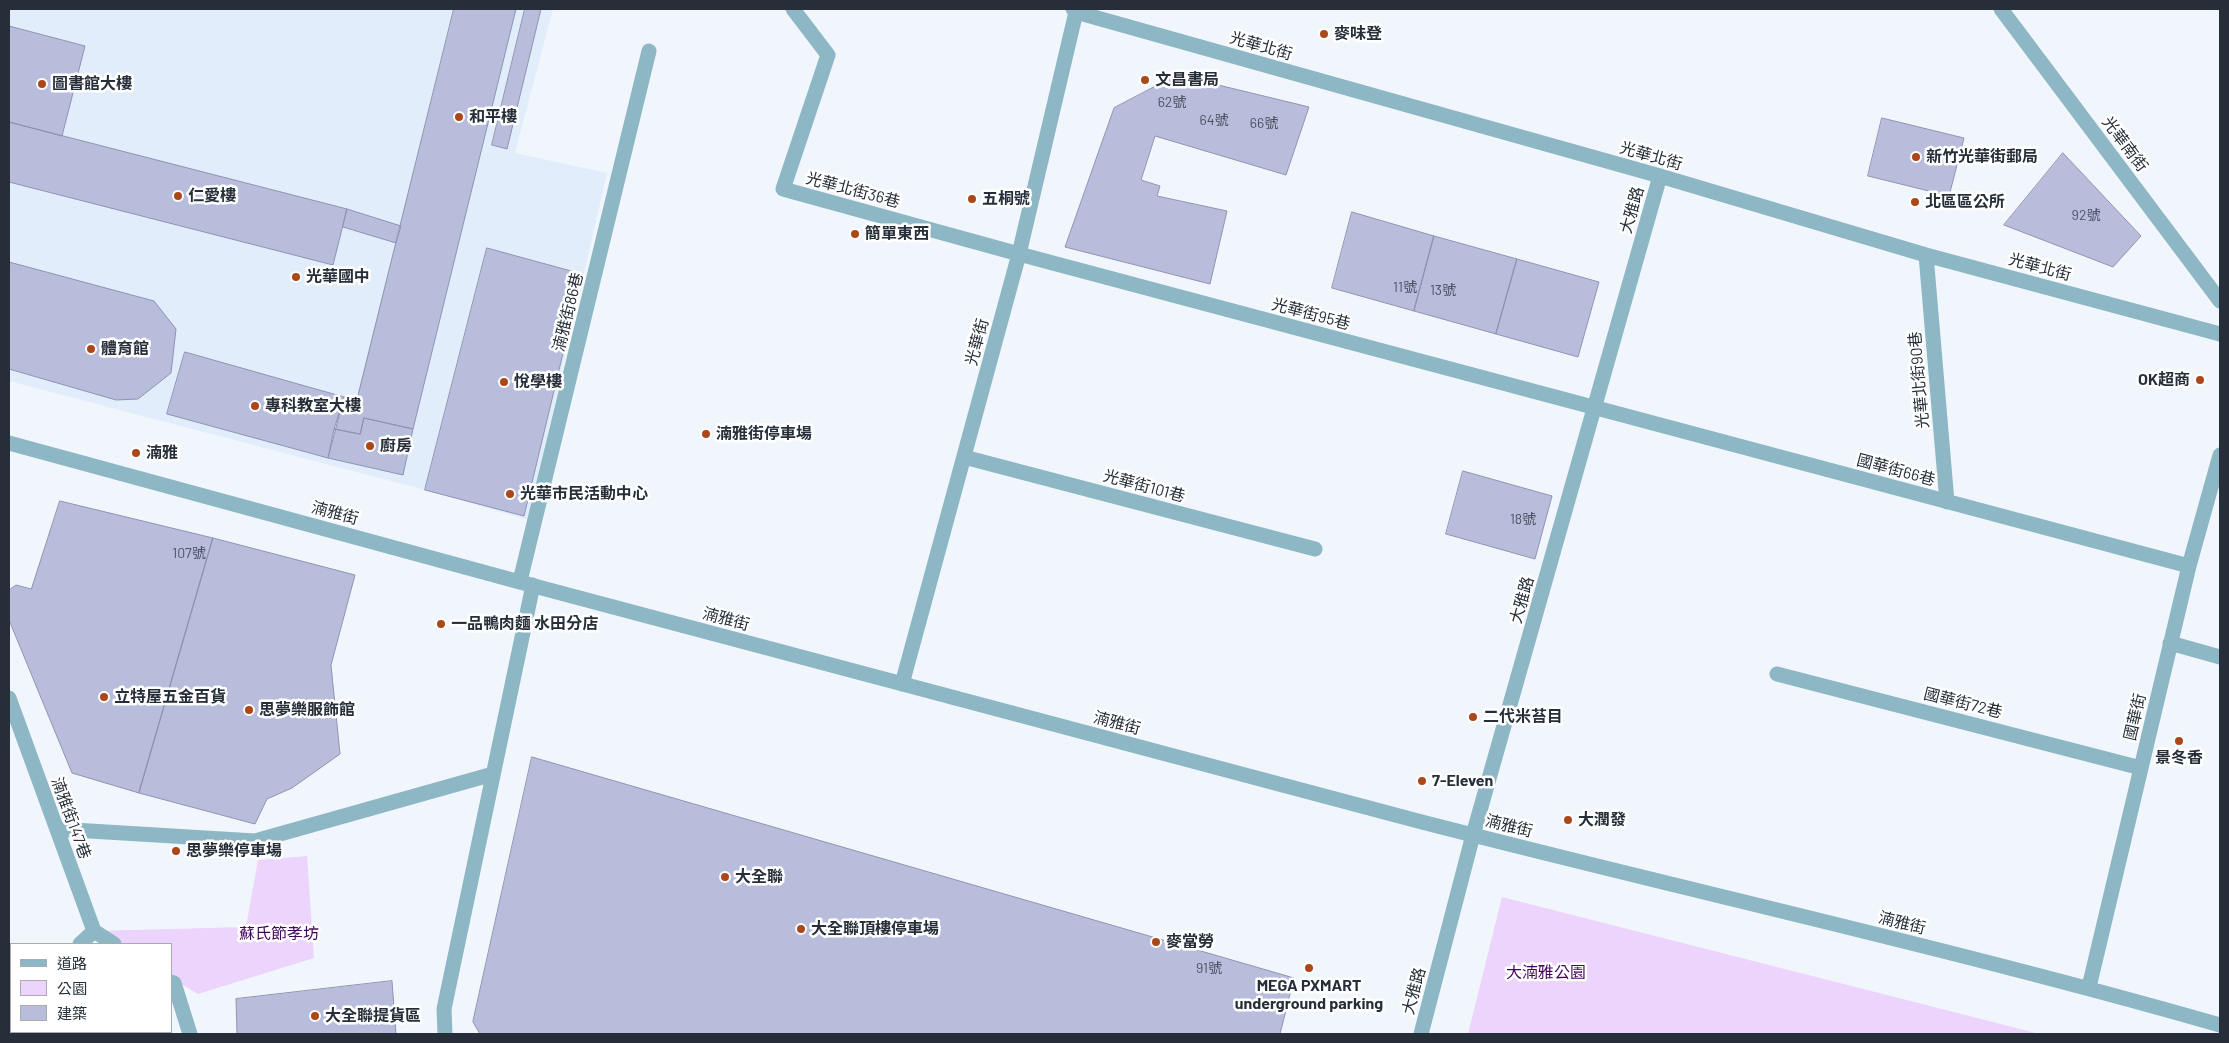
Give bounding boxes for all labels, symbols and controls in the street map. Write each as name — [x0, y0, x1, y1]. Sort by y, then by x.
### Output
place label: 麥味登 — [1334, 24, 1382, 44]
street label: 光華北街 — [1228, 28, 1294, 64]
marker: 麥味登 — [1318, 28, 1330, 40]
place label: 文昌書局 — [1155, 70, 1219, 90]
place label: 圖書館大樓 — [52, 74, 132, 94]
marker: 文昌書局 — [1139, 74, 1151, 86]
marker: 圖書館大樓 — [36, 78, 48, 90]
house number: 62號 — [1158, 94, 1186, 110]
place label: 和平樓 — [469, 107, 517, 127]
marker: 和平樓 — [453, 111, 465, 123]
house number: 64號 — [1200, 112, 1228, 128]
street label: 光華南街 — [2098, 113, 2152, 175]
house number: 66號 — [1250, 115, 1278, 131]
street label: 光華北街 — [1618, 138, 1684, 174]
place label: 新竹光華街郵局 — [1926, 147, 2038, 167]
marker: 新竹光華街郵局 — [1910, 151, 1922, 163]
street label: 光華北街36巷 — [804, 168, 902, 212]
street label: 大雅路 — [1616, 184, 1648, 236]
place label: 仁愛樓 — [188, 186, 236, 206]
place label: 五桐號 — [982, 189, 1030, 209]
marker: 仁愛樓 — [172, 190, 184, 202]
place label: 北區區公所 — [1925, 192, 2005, 212]
marker: 五桐號 — [966, 193, 978, 205]
marker: 北區區公所 — [1909, 196, 1921, 208]
house number: 92號 — [2072, 207, 2100, 223]
place label: 簡單東西 — [865, 224, 929, 244]
marker: 簡單東西 — [849, 228, 861, 240]
street label: 光華北街 — [2007, 249, 2073, 285]
place label: 光華國中 — [306, 267, 370, 287]
marker: 光華國中 — [290, 271, 302, 283]
street label: 湳雅街86巷 — [549, 271, 587, 353]
house number: 11號 — [1393, 279, 1417, 295]
house number: 13號 — [1430, 282, 1456, 298]
street label: 光華街95巷 — [1270, 294, 1352, 334]
street label: 光華街 — [962, 316, 992, 368]
street label: 光華北街90巷 — [1905, 331, 1933, 429]
place label: 體育館 — [101, 339, 149, 359]
marker: 體育館 — [85, 343, 97, 355]
place label: OK超商 — [2138, 370, 2190, 390]
place label: 悅學樓 — [514, 372, 562, 392]
marker: OK超商 — [2194, 374, 2206, 386]
marker: 悅學樓 — [498, 376, 510, 388]
place label: 專科教室大樓 — [265, 396, 361, 416]
marker: 專科教室大樓 — [249, 400, 261, 412]
place label: 湳雅街停車場 — [716, 424, 812, 444]
marker: 湳雅街停車場 — [700, 428, 712, 440]
place label: 廚房 — [380, 436, 412, 456]
marker: 廚房 — [364, 440, 376, 452]
place label: 湳雅 — [146, 443, 178, 463]
marker: 湳雅 — [130, 447, 142, 459]
street label: 國華街66巷 — [1855, 450, 1937, 490]
street label: 光華街101巷 — [1101, 466, 1187, 506]
place label: 光華市民活動中心 — [520, 484, 648, 504]
marker: 光華市民活動中心 — [504, 488, 516, 500]
street label: 湳雅街 — [309, 498, 361, 528]
house number: 18號 — [1510, 511, 1536, 527]
house number: 107號 — [172, 545, 206, 561]
street label: 大雅路 — [1506, 574, 1538, 626]
street label: 湳雅街 — [700, 604, 752, 634]
place label: 一品鴨肉麵 水田分店 — [451, 614, 598, 634]
marker: 一品鴨肉麵 水田分店 — [435, 618, 447, 630]
street label: 國華街72巷 — [1922, 684, 2004, 722]
place label: 立特屋五金百貨 — [114, 687, 226, 707]
marker: 立特屋五金百貨 — [98, 691, 110, 703]
street label: 國華街 — [2120, 691, 2150, 743]
place label: 思夢樂服飾館 — [259, 700, 355, 720]
marker: 思夢樂服飾館 — [243, 704, 255, 716]
place label: 二代米苔目 — [1483, 707, 1563, 727]
street label: 湳雅街 — [1091, 708, 1143, 738]
marker: 二代米苔目 — [1467, 711, 1479, 723]
marker: 景冬香 — [2173, 735, 2185, 747]
place label: 景冬香 — [2155, 748, 2203, 768]
place label: 7-Eleven — [1432, 771, 1493, 791]
street label: 湳雅街147巷 — [47, 775, 95, 861]
marker: 7-Eleven — [1416, 775, 1428, 787]
place label: 大潤發 — [1578, 810, 1626, 830]
street label: 湳雅街 — [1483, 811, 1535, 841]
marker: 大潤發 — [1562, 814, 1574, 826]
place label: 思夢樂停車場 — [186, 841, 282, 861]
marker: 思夢樂停車場 — [170, 845, 182, 857]
place label: 大全聯 — [735, 867, 783, 887]
marker: 大全聯 — [719, 871, 731, 883]
street label: 湳雅街 — [1876, 908, 1928, 938]
place label: 大全聯頂樓停車場 — [811, 919, 939, 939]
marker: 大全聯頂樓停車場 — [795, 923, 807, 935]
park label: 蘇氏節孝坊 — [239, 924, 319, 944]
place label: 麥當勞 — [1166, 932, 1214, 952]
marker: 麥當勞 — [1150, 936, 1162, 948]
legend — [10, 943, 172, 1033]
text: 道路 — [57, 954, 87, 972]
house number: 91號 — [1196, 960, 1222, 976]
marker: MEGA PXMART underground parking — [1303, 962, 1315, 974]
park label: 大湳雅公園 — [1506, 963, 1586, 983]
street label: 大雅路 — [1399, 965, 1429, 1017]
place label: MEGA PXMART underground parking — [1235, 976, 1383, 1014]
text: 公園 — [57, 979, 87, 997]
text: 建築 — [57, 1004, 87, 1022]
place label: 大全聯提貨區 — [325, 1006, 421, 1026]
marker: 大全聯提貨區 — [309, 1010, 321, 1022]

